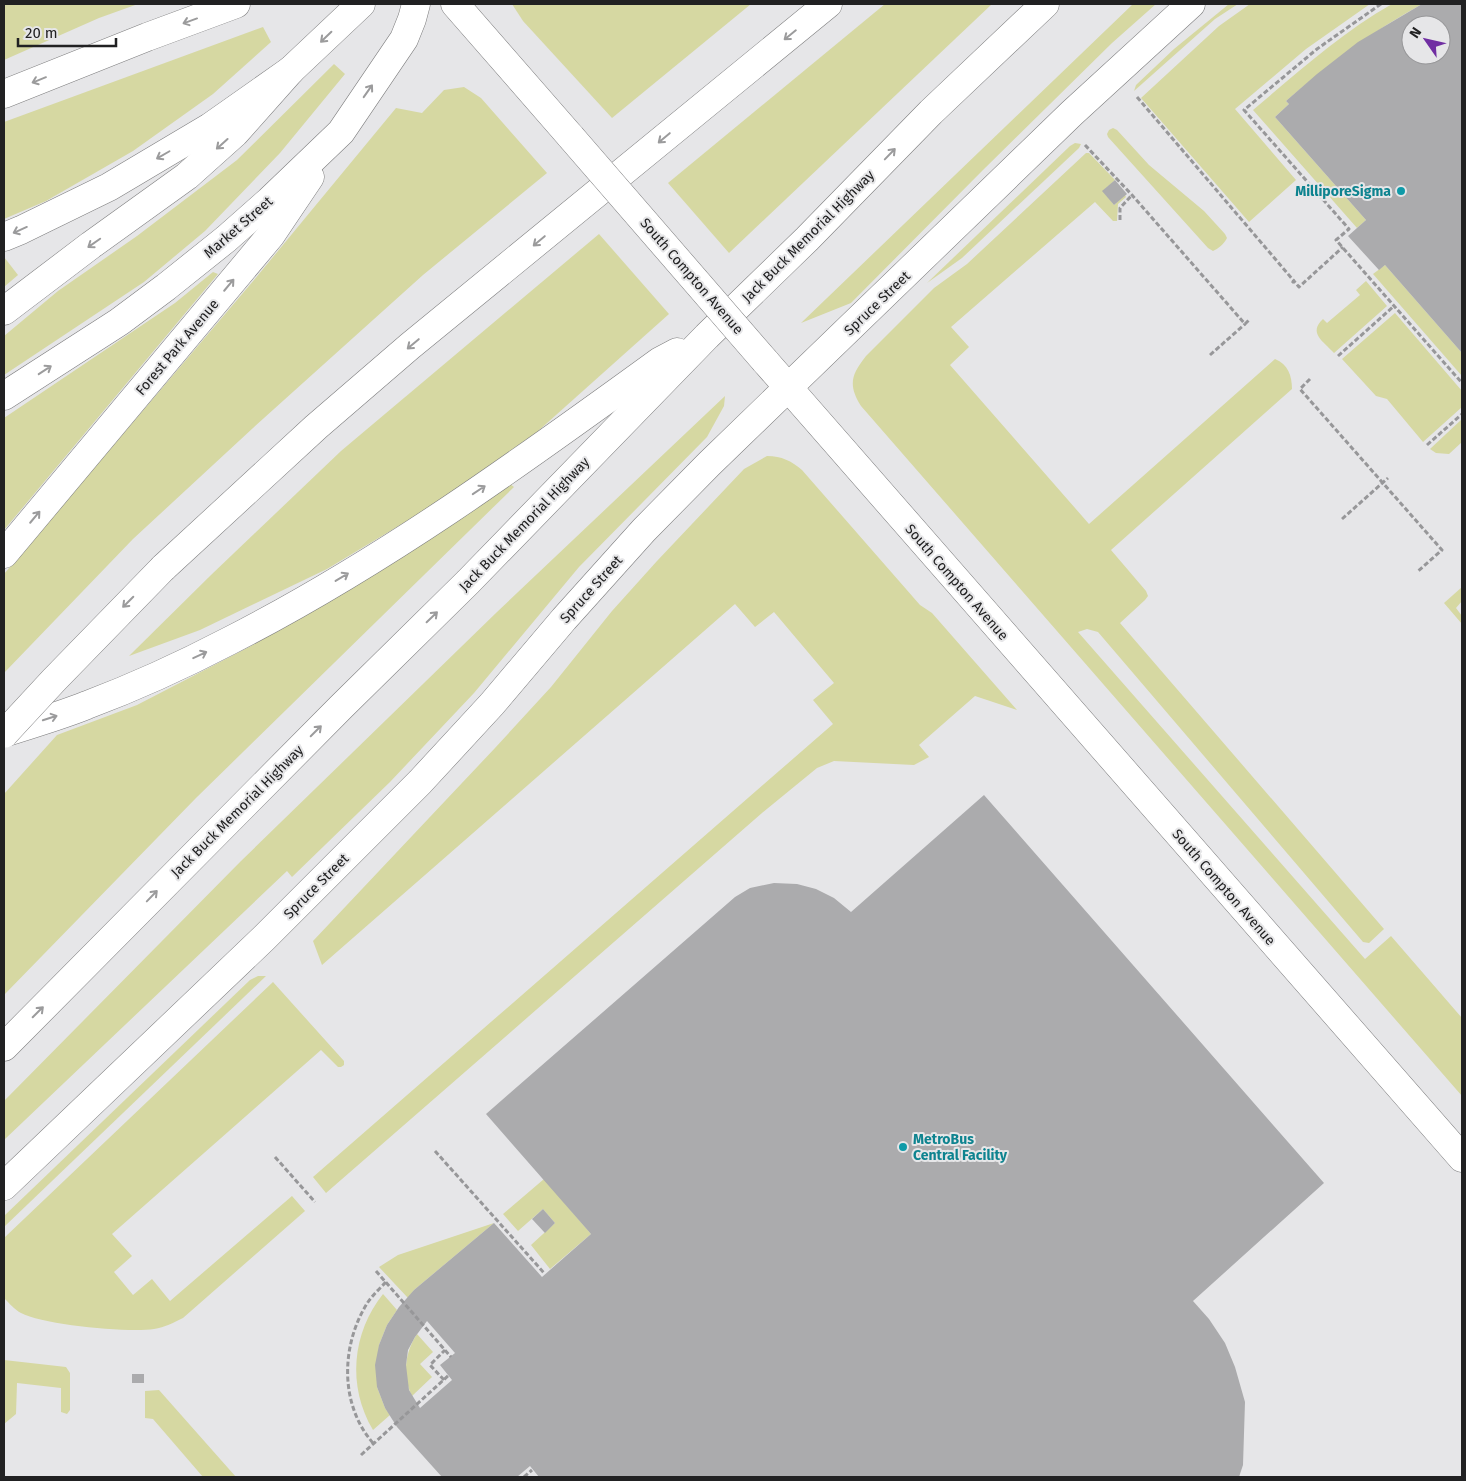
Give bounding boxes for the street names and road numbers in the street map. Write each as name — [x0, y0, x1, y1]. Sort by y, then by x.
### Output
street label: Jack Buck Memorial Highway — [739, 167, 878, 306]
street label: Market Street — [201, 192, 277, 262]
street label: South Compton Avenue — [637, 215, 747, 338]
street label: Spruce Street — [841, 267, 915, 339]
street label: Forest Park Avenue — [132, 296, 223, 399]
street label: Jack Buck Memorial Highway — [456, 454, 593, 595]
street label: South Compton Avenue — [902, 521, 1012, 644]
street label: Spruce Street — [557, 551, 627, 627]
street label: Jack Buck Memorial Highway — [168, 742, 307, 881]
street label: South Compton Avenue — [1169, 826, 1279, 949]
street label: Spruce Street — [280, 850, 353, 922]

